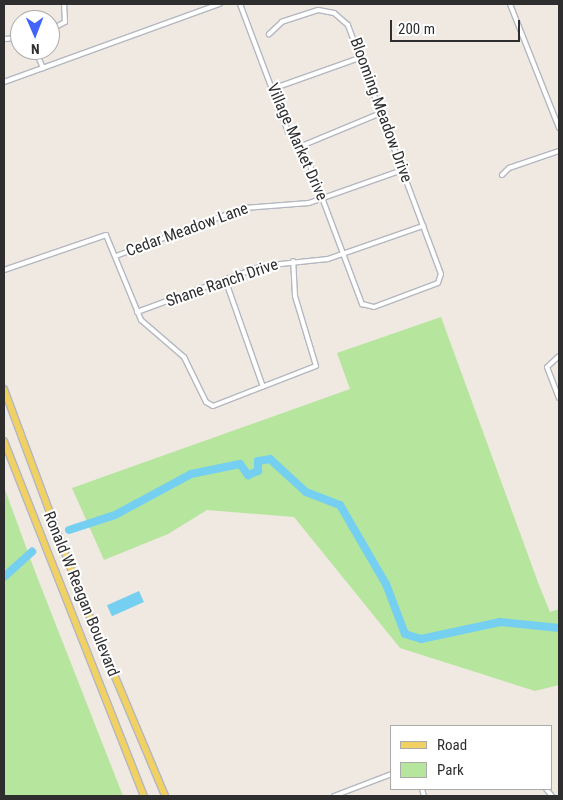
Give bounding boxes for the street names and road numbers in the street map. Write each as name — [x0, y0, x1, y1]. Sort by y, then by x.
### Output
street label: Blooming Meadow Drive — [346, 35, 416, 185]
street label: Village Market Drive — [263, 80, 331, 204]
street label: Cedar Meadow Lane — [123, 199, 251, 261]
street label: Shane Ranch Drive — [163, 255, 281, 311]
street label: Ronald W Reagan Boulevard — [39, 509, 123, 679]

